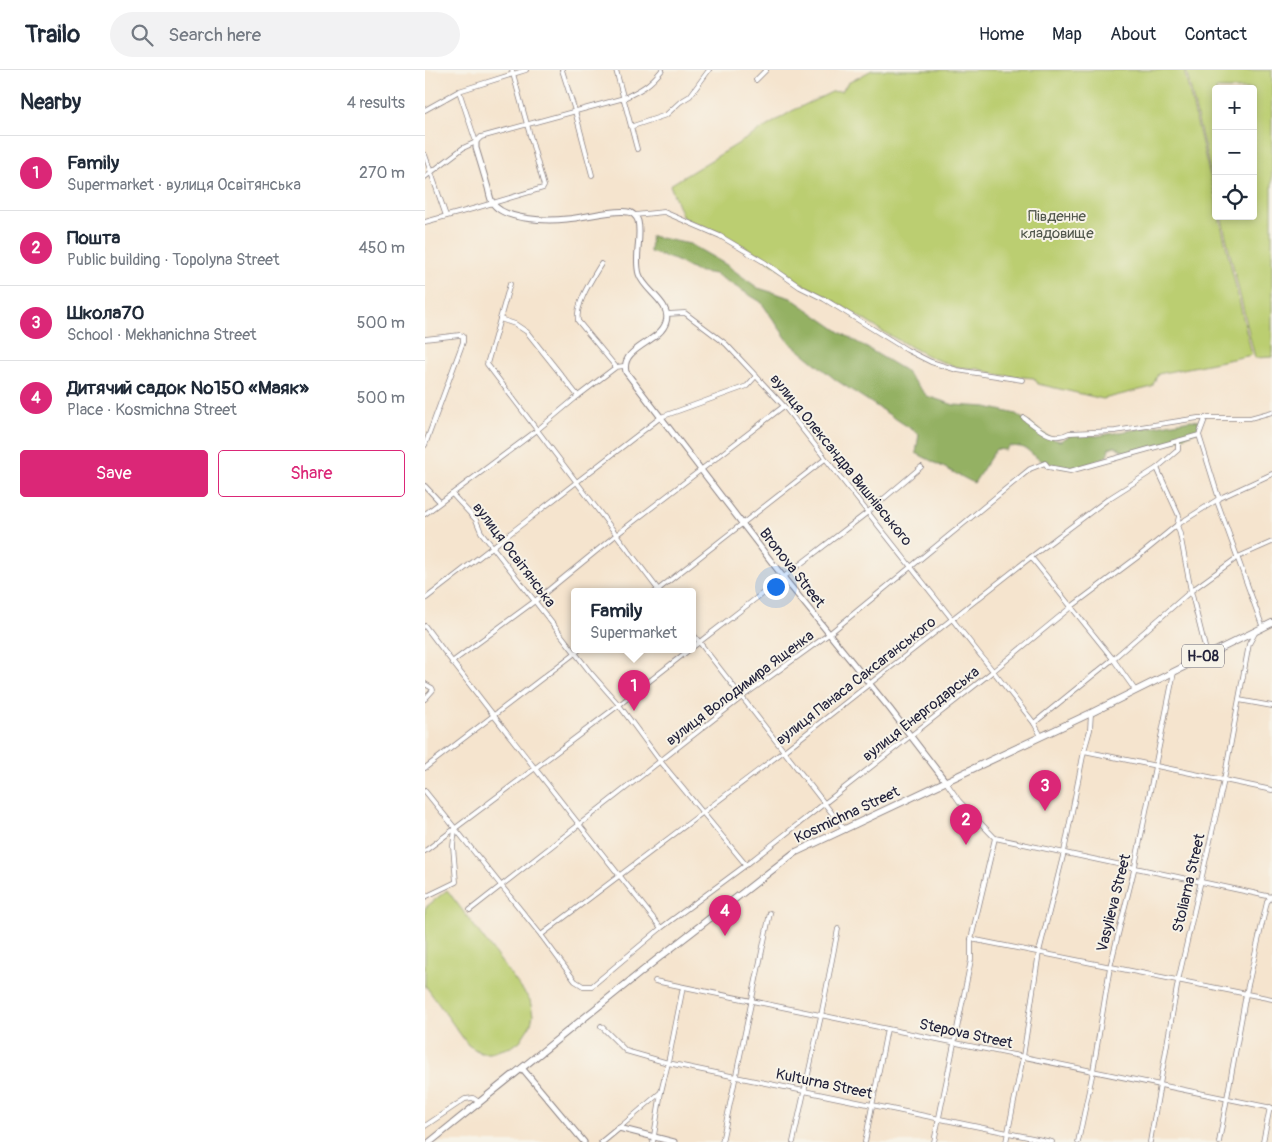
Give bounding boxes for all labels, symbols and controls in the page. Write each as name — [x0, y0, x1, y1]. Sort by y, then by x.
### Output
search box — [110, 12, 460, 57]
text: Trailo — [25, 20, 80, 49]
icon: search — [128, 21, 156, 49]
text: Search here — [168, 23, 261, 47]
text: Home — [979, 23, 1024, 46]
text: Map — [1052, 23, 1082, 46]
text: About — [1110, 23, 1156, 46]
text: Contact — [1184, 23, 1247, 46]
map controls — [1212, 85, 1257, 220]
button: + — [1212, 85, 1257, 130]
text: Nearby — [20, 89, 81, 116]
text: 4 results — [347, 93, 405, 113]
button: − — [1212, 130, 1257, 175]
text: Family — [67, 151, 119, 175]
text: 1 — [33, 163, 39, 183]
text: 270 m — [359, 163, 405, 183]
text: Supermarket · вулиця Освітянська — [67, 175, 301, 195]
button: locate — [1212, 175, 1257, 220]
park label: Південне кладовище — [1020, 207, 1094, 243]
text: Пошта — [67, 226, 120, 250]
text: 2 — [32, 238, 40, 258]
text: 450 m — [358, 238, 405, 258]
text: Public building · Topolyna Street — [67, 250, 279, 270]
text: Школа70 — [67, 301, 144, 325]
text: 3 — [32, 313, 40, 333]
text: 500 m — [357, 313, 405, 333]
text: School · Mekhanichna Street — [67, 325, 257, 345]
street label: вулиця Олександра Вишнівського — [766, 370, 916, 550]
text: Дитячий садок №150 «Маяк» — [67, 376, 309, 400]
text: 4 — [31, 388, 41, 408]
text: 500 m — [357, 388, 405, 408]
text: Place · Kosmichna Street — [67, 400, 237, 420]
button: Save — [20, 450, 208, 497]
button: Share — [218, 450, 405, 497]
street label: вулиця Освітянська — [468, 499, 560, 611]
street label: Bronova Street — [755, 524, 830, 612]
your location — [763, 574, 789, 600]
popup — [571, 588, 696, 653]
text: Family — [590, 599, 642, 623]
street label: вулиця Панаса Саксаганського — [772, 613, 940, 749]
text: Supermarket — [590, 623, 677, 643]
street label: вулиця Володимира Ященка — [662, 626, 818, 750]
road number: Н-08 — [1182, 644, 1224, 668]
street label: вулиця Енергодарська — [859, 662, 983, 766]
pin: 1 — [618, 670, 650, 711]
pin: 3 — [1029, 770, 1061, 811]
street label: Kosmichna Street — [791, 782, 903, 848]
pin: 2 — [950, 804, 982, 845]
street label: Stoliarna Street — [1168, 831, 1210, 934]
street label: Vasylieva Street — [1093, 851, 1136, 954]
pin: 4 — [709, 895, 741, 936]
street label: Stepova Street — [918, 1015, 1015, 1053]
street label: Kulturna Street — [774, 1064, 875, 1104]

